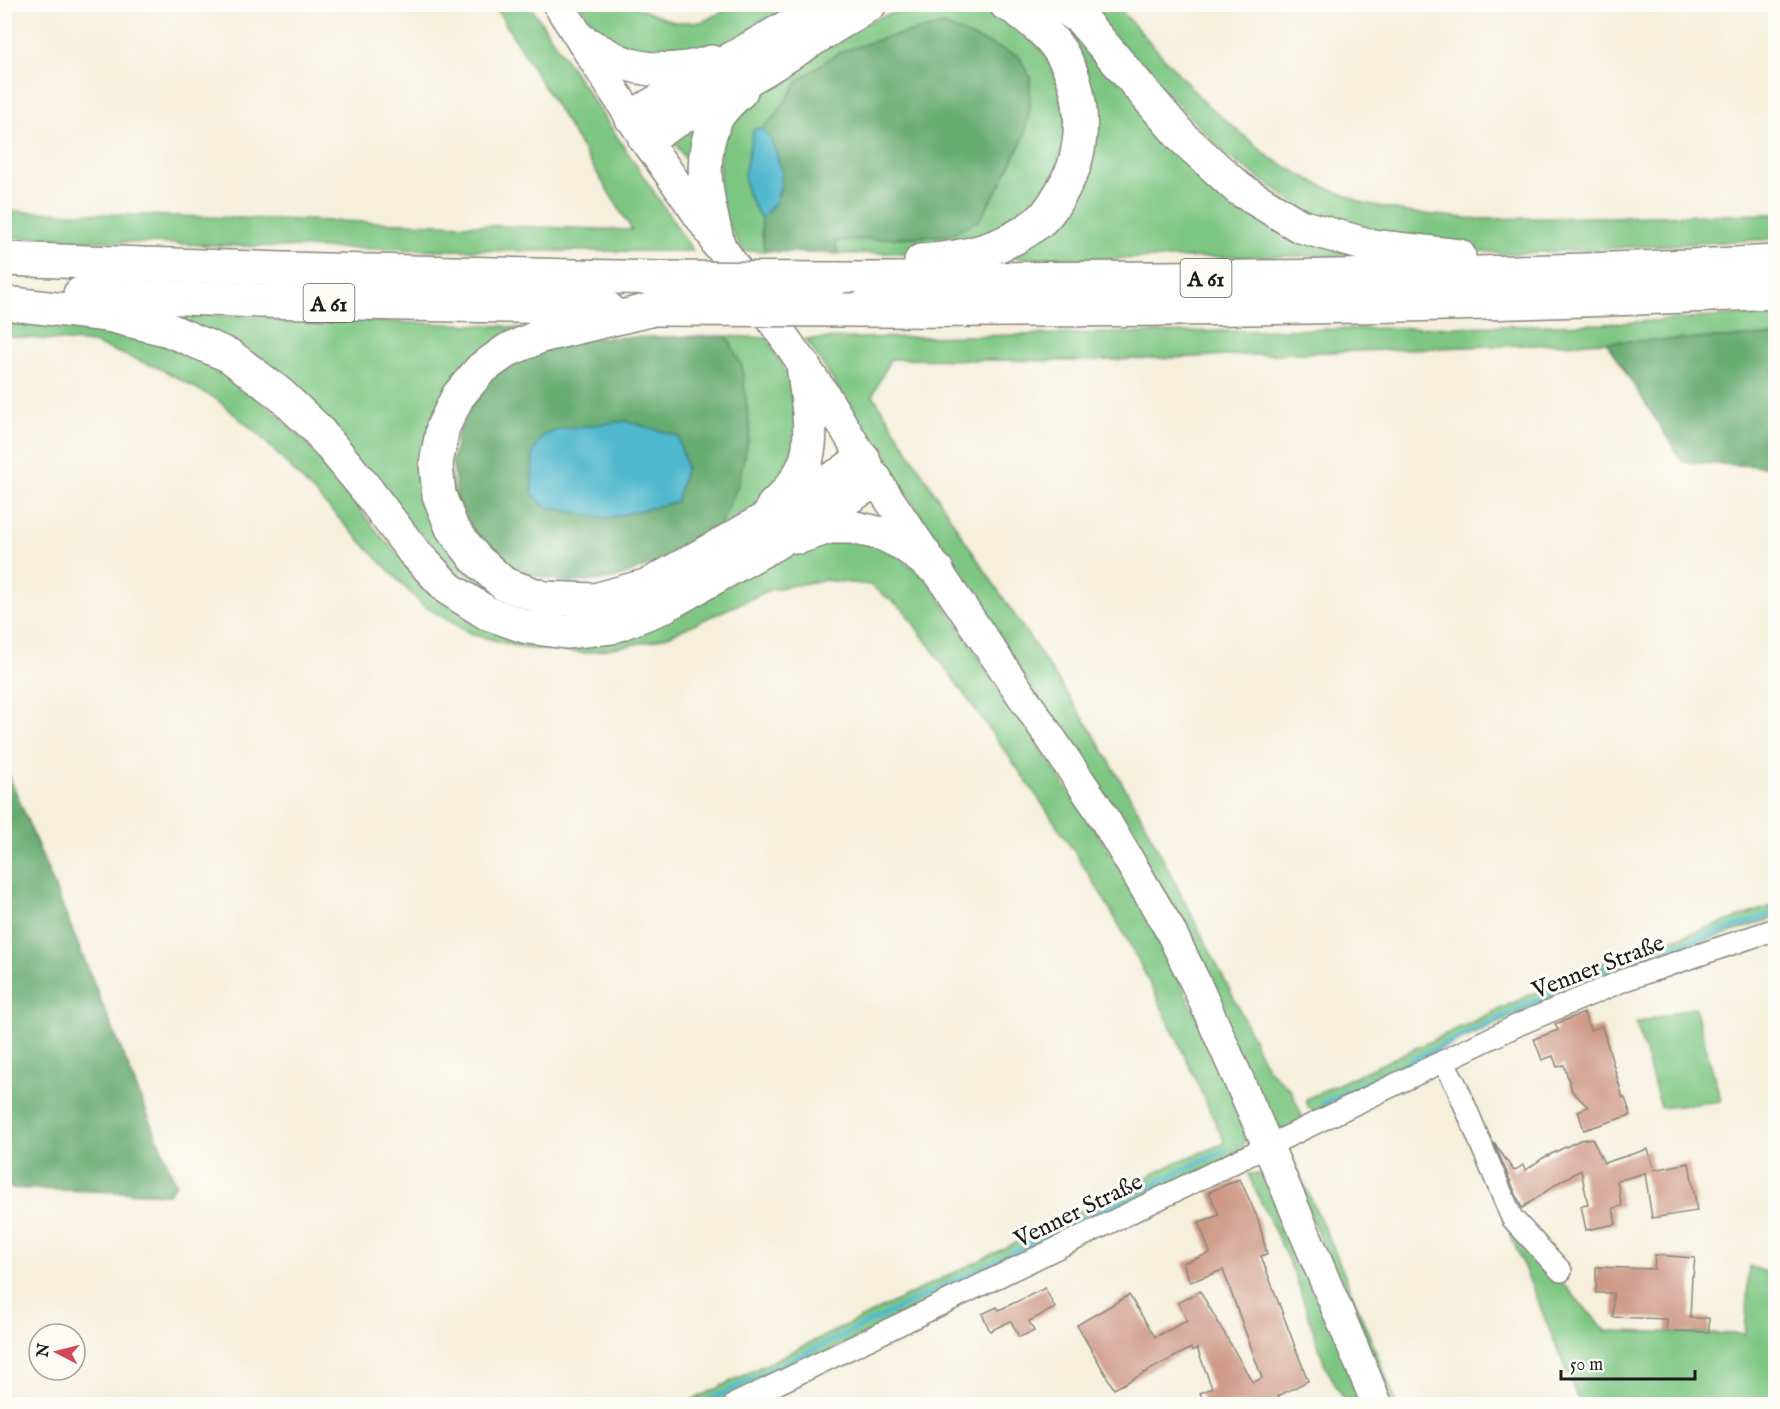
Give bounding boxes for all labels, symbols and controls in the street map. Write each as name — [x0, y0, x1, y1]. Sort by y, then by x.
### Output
road number: A 61 — [1180, 259, 1232, 297]
road number: A 61 — [304, 284, 354, 322]
street label: Venner Straße — [1527, 928, 1669, 1007]
street label: Venner Straße — [1008, 1167, 1148, 1256]
north arrow — [27, 1322, 87, 1382]
text: N — [33, 1342, 55, 1359]
scale bar — [1561, 1343, 1694, 1381]
text: 50 m — [1570, 1354, 1603, 1377]

